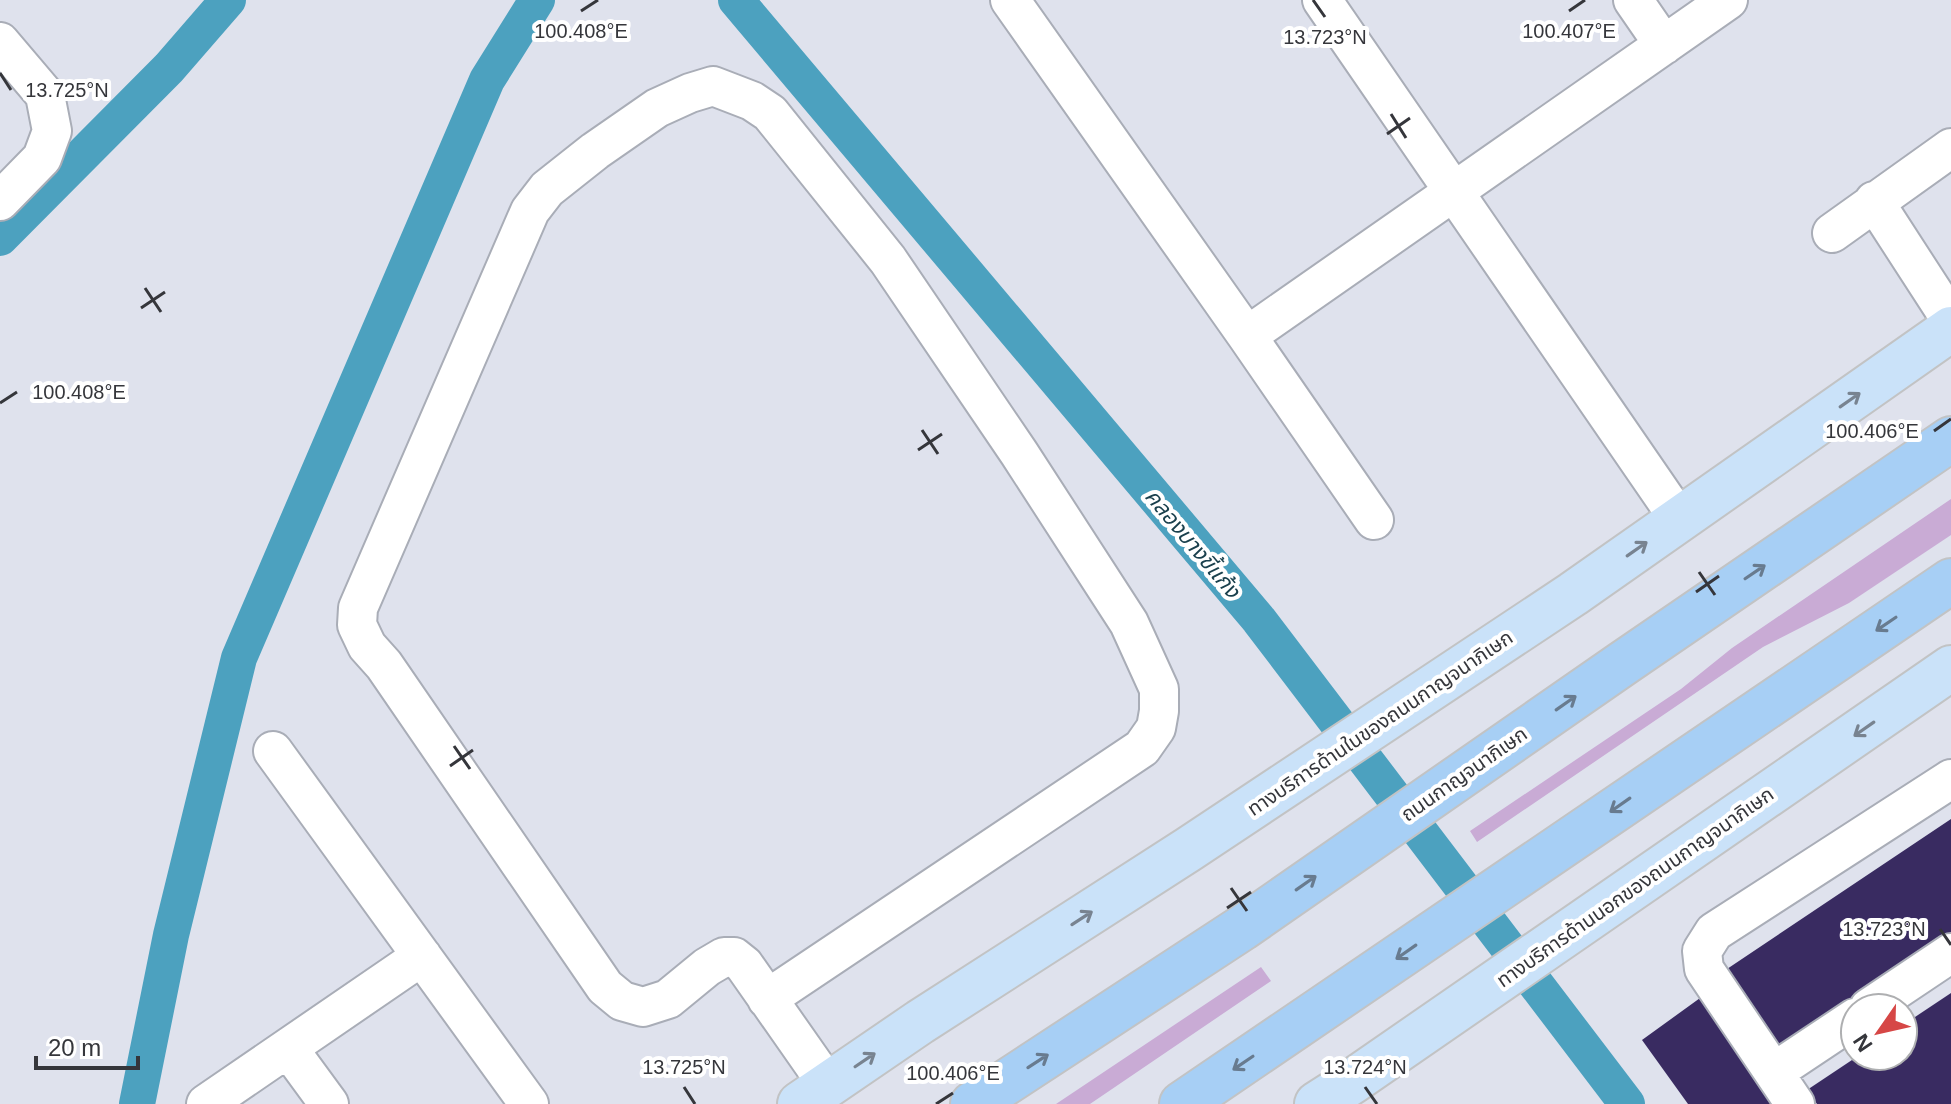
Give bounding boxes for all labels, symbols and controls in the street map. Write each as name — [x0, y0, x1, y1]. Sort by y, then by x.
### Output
text: 100.408°E — [534, 20, 628, 42]
text: 100.407°E — [1522, 20, 1616, 42]
text: 13.723°N — [1283, 26, 1367, 48]
text: 13.725°N — [25, 79, 109, 101]
text: 100.408°E — [32, 381, 126, 403]
one-way arrow — [1839, 392, 1861, 408]
text: 100.406°E — [1825, 420, 1919, 442]
water label: คลองบางขี้แก้ง — [1140, 482, 1248, 604]
one-way arrow — [1626, 541, 1648, 557]
one-way arrow — [1744, 564, 1766, 581]
one-way arrow — [1876, 616, 1898, 632]
street label: ทางบริการด้านในของถนนกาญจนาภิเษก — [1243, 625, 1517, 821]
one-way arrow — [1554, 695, 1576, 711]
one-way arrow — [1853, 721, 1875, 737]
street label: ถนนกาญจนาภิเษก — [1396, 722, 1532, 826]
street label: ทางบริการด้านนอกของถนนกาญจนาภิเษก — [1492, 783, 1778, 991]
one-way arrow — [1609, 797, 1631, 813]
one-way arrow — [1295, 875, 1317, 891]
one-way arrow — [1071, 910, 1093, 926]
text: 13.723°N — [1842, 918, 1926, 940]
one-way arrow — [1395, 944, 1417, 960]
north arrow — [1839, 992, 1919, 1072]
scale bar — [36, 1020, 138, 1070]
text: N — [1848, 1029, 1878, 1056]
text: 20 m — [48, 1034, 101, 1061]
one-way arrow — [853, 1052, 875, 1068]
one-way arrow — [1027, 1053, 1049, 1070]
one-way arrow — [1232, 1055, 1254, 1071]
text: 13.725°N — [642, 1056, 726, 1078]
text: 13.724°N — [1323, 1056, 1407, 1078]
text: 100.406°E — [906, 1062, 1000, 1084]

